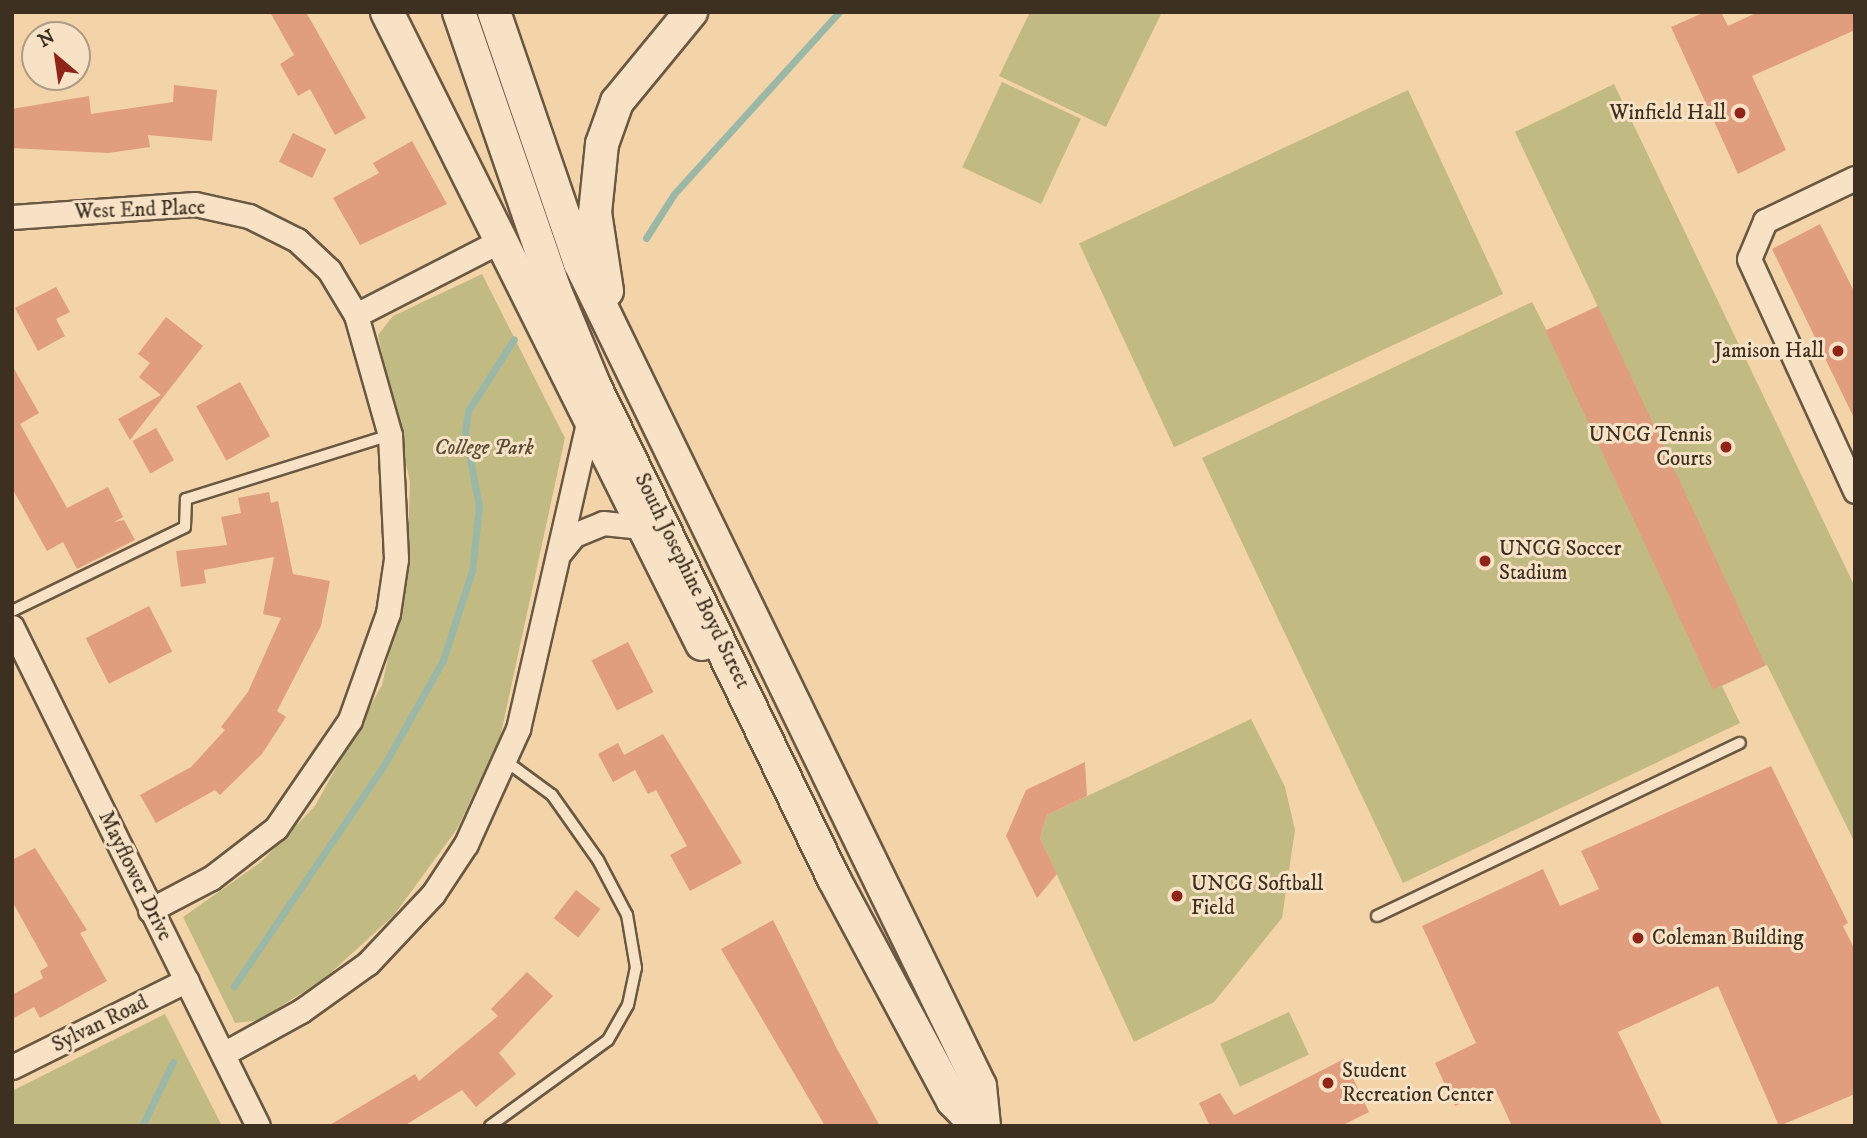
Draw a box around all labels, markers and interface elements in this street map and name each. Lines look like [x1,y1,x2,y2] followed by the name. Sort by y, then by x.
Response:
[21,21,91,91] north arrow
[34,25,59,53] text: N
[1609,100,1726,126] place label: Winfield Hall
[1732,105,1748,121] marker: Winfield Hall
[74,195,206,225] street label: West End Place
[1714,338,1824,364] place label: Jamison Hall
[1830,343,1846,359] marker: Jamison Hall
[1589,422,1712,472] place label: UNCG Tennis Courts
[434,435,534,461] park label: College Park
[1718,439,1734,455] marker: UNCG Tennis Courts
[629,469,755,693] street label: South Josephine Boyd Street
[1499,536,1621,586] place label: UNCG Soccer Stadium
[1477,553,1493,569] marker: UNCG Soccer Stadium
[93,807,177,945] street label: Mayflower Drive
[1191,871,1323,921] place label: UNCG Softball Field
[1169,888,1185,904] marker: UNCG Softball Field
[1652,925,1803,951] place label: Coleman Building
[1630,930,1646,946] marker: Coleman Building
[48,990,152,1058] street label: Sylvan Road
[1342,1058,1494,1108] place label: Student Recreation Center
[1320,1075,1336,1091] marker: Student Recreation Center

